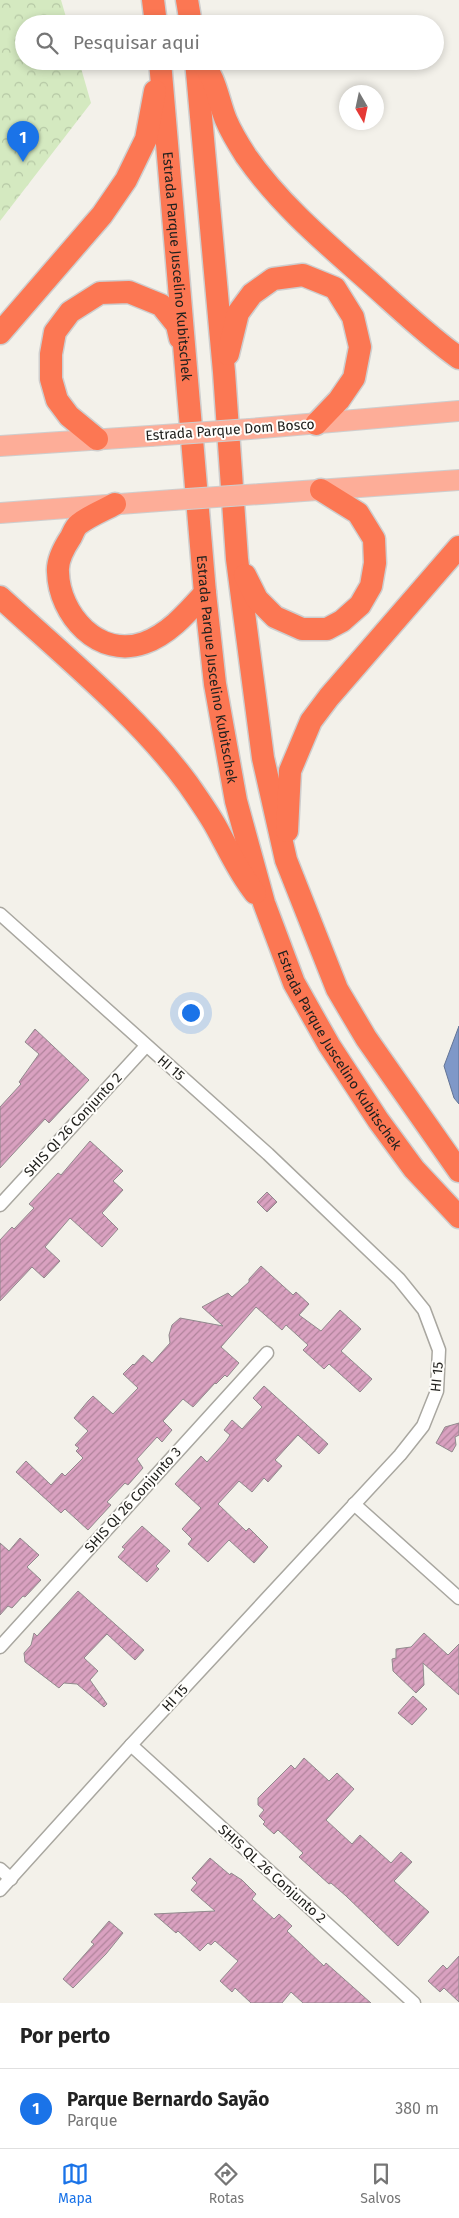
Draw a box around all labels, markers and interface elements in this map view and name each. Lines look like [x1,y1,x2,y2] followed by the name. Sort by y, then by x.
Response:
[15,15,444,70] search box
[33,29,61,57] icon: search
[73,31,200,54] text: Pesquisar aqui
[339,85,384,130] north arrow
[7,121,39,162] pin: 1
[159,151,196,383] street label: Estrada Parque Juscelino Kubitschek
[145,416,315,444] street label: Estrada Parque Dom Bosco
[193,554,241,785] street label: Estrada Parque Juscelino Kubitschek
[274,948,406,1154] street label: Estrada Parque Juscelino Kubitschek
[178,1000,204,1026] your location
[154,1052,188,1084] street label: HI 15
[20,1069,126,1181] street label: SHIS QI 26 Conjunto 2
[427,1361,447,1393] street label: HI 15
[81,1444,185,1556] street label: SHIS QI 26 Conjunto 3
[158,1681,192,1715] street label: HI 15
[215,1821,329,1927] street label: SHIS QL 26 Conjunto 2
[20,2023,110,2049] text: Por perto
[67,2088,269,2111] text: Parque Bernardo Sayão
[32,2099,40,2118] text: 1
[395,2099,439,2118] text: 380 m
[67,2111,117,2130] text: Parque
[58,2160,92,2207] tab: Mapa
[209,2160,244,2207] tab: Rotas
[360,2160,401,2207] tab: Salvos

